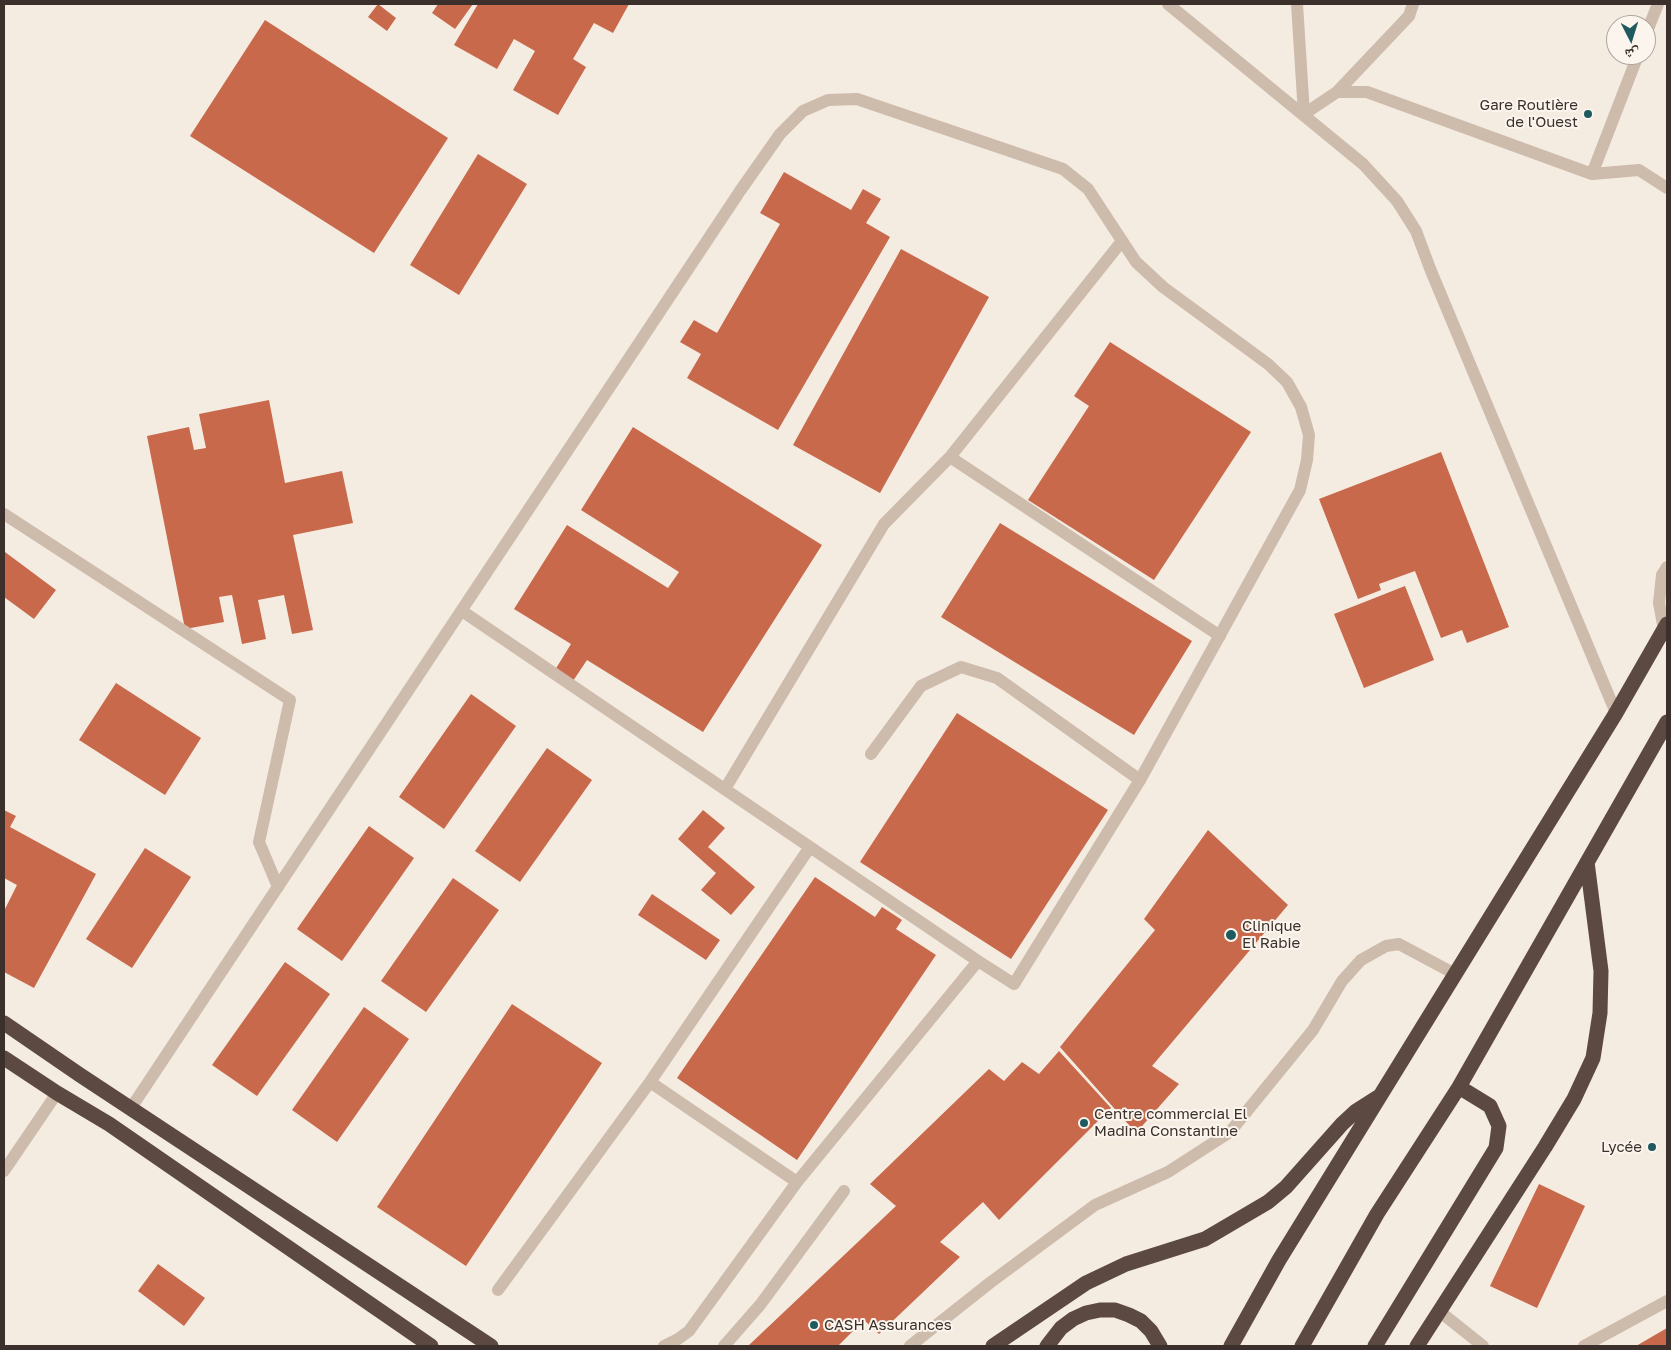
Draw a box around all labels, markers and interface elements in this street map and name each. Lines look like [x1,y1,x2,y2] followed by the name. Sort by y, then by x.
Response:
[1606,15,1656,65] north arrow
[1624,45,1640,64] text: ش
[1480,96,1578,131] place label: Gare Routière de l'Ouest
[1582,108,1594,120] marker: Gare Routière de l'Ouest
[1242,917,1301,952] place label: Clinique El Rabie
[1224,928,1238,942] marker: Clinique El Rabie
[1094,1105,1247,1140] place label: Centre commercial El Madina Constantine
[1078,1117,1090,1129] marker: Centre commercial El Madina Constantine
[1601,1138,1642,1156] place label: Lycée
[1646,1141,1658,1153] marker: Lycée
[824,1316,952,1334] place label: CASH Assurances
[808,1319,820,1331] marker: CASH Assurances

